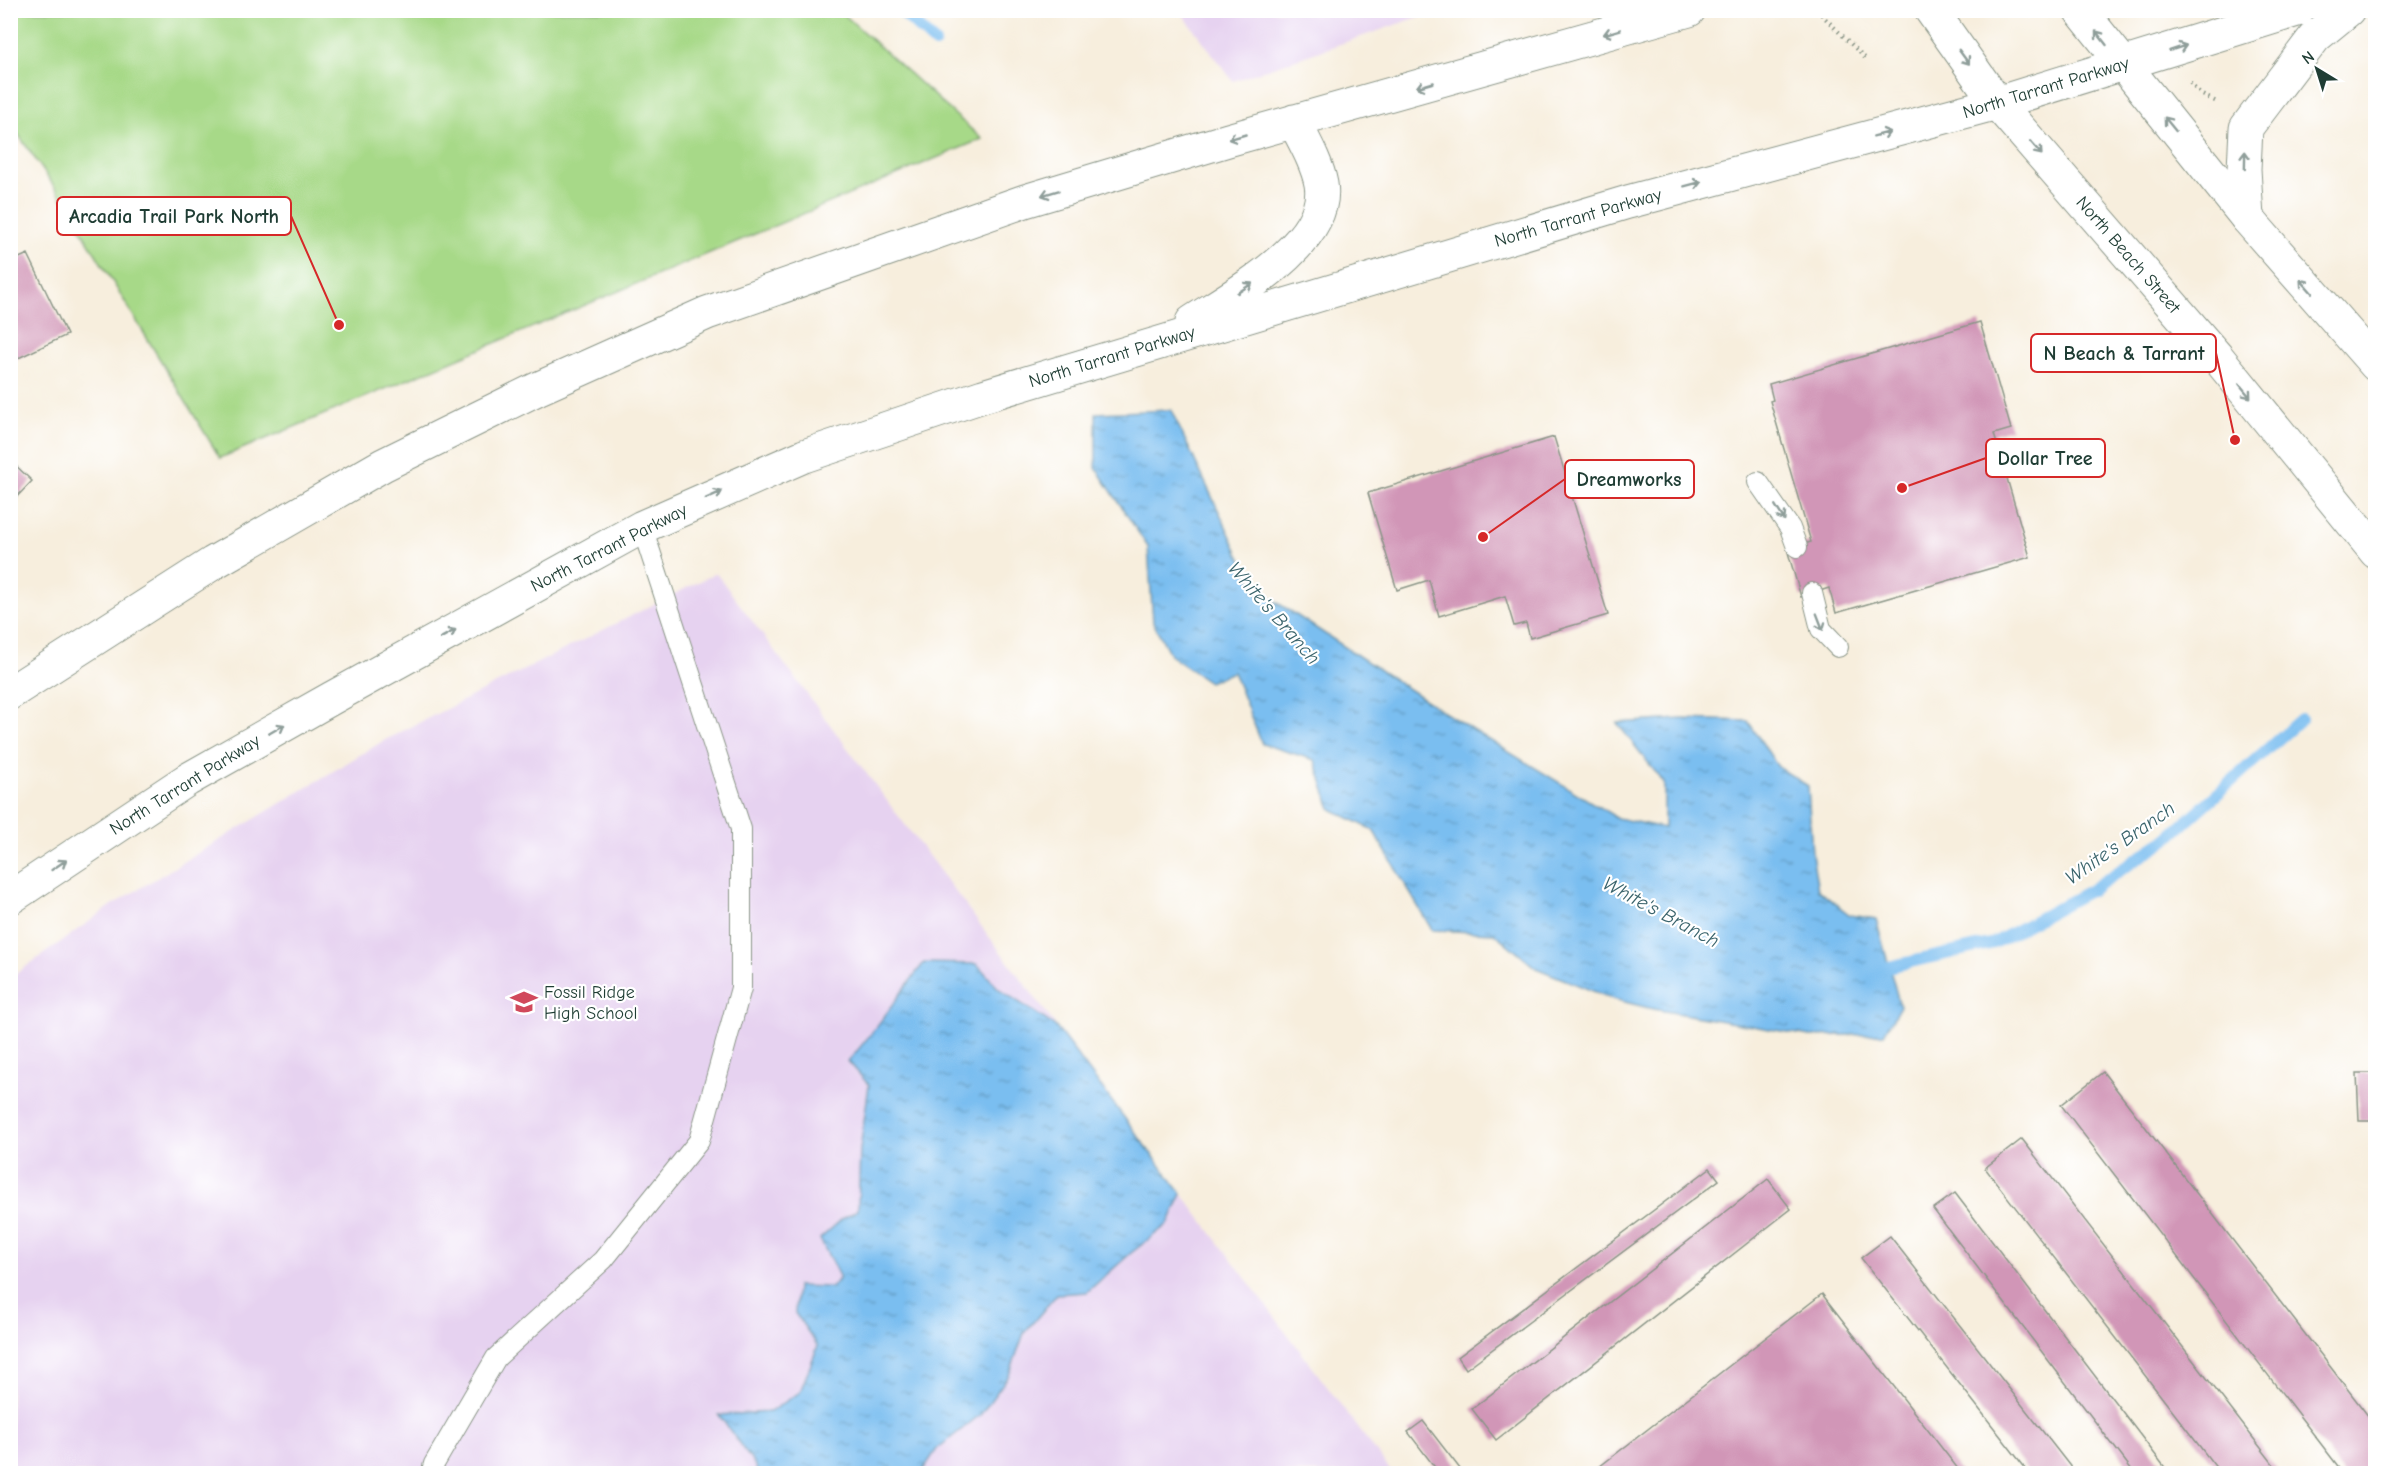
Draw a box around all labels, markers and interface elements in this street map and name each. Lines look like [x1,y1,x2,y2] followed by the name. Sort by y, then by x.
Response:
[1603,27,1622,38] one-way arrow
[2095,30,2108,46] one-way arrow
[2287,39,2347,99] north arrow
[2168,42,2187,53] one-way arrow
[1958,48,1970,64] one-way arrow
[2299,48,2318,68] text: N
[1960,52,2133,123] street label: North Tarrant Parkway
[1416,80,1435,91] one-way arrow
[2164,116,2177,132] one-way arrow
[1872,128,1891,140] one-way arrow
[1228,132,1247,143] one-way arrow
[2029,140,2043,155] one-way arrow
[2239,150,2251,170] one-way arrow
[1683,178,1702,190] one-way arrow
[1492,184,1665,252] street label: North Tarrant Parkway
[1041,188,1060,199] one-way arrow
[2071,192,2185,318] street label: North Beach Street
[57,197,291,235] callout: Arcadia Trail Park North
[69,205,279,228] text: Arcadia Trail Park North
[2299,279,2313,294] one-way arrow
[1236,281,1253,293] one-way arrow
[1026,321,1199,392] street label: North Tarrant Parkway
[2031,334,2216,372] callout: N Beach & Tarrant
[2043,342,2205,365] text: N Beach & Tarrant
[2238,383,2251,399] one-way arrow
[1986,439,2105,477] callout: Dollar Tree
[1997,447,2093,470] text: Dollar Tree
[1565,460,1694,498] callout: Dreamworks
[1577,468,1681,491] text: Dreamworks
[704,489,722,500] one-way arrow
[527,499,692,597] street label: North Tarrant Parkway
[1775,504,1787,521] one-way arrow
[1223,557,1325,669] water label: White's Branch
[1816,613,1827,631] one-way arrow
[439,628,456,640] one-way arrow
[268,723,286,734] one-way arrow
[106,730,265,840] street label: North Tarrant Parkway
[2061,797,2179,889] water label: White's Branch
[50,859,67,871] one-way arrow
[1599,872,1723,952] water label: White's Branch
[544,982,638,1024] place label: Fossil Ridge High School
[509,987,539,1017] school or university icon: Fossil Ridge High School

